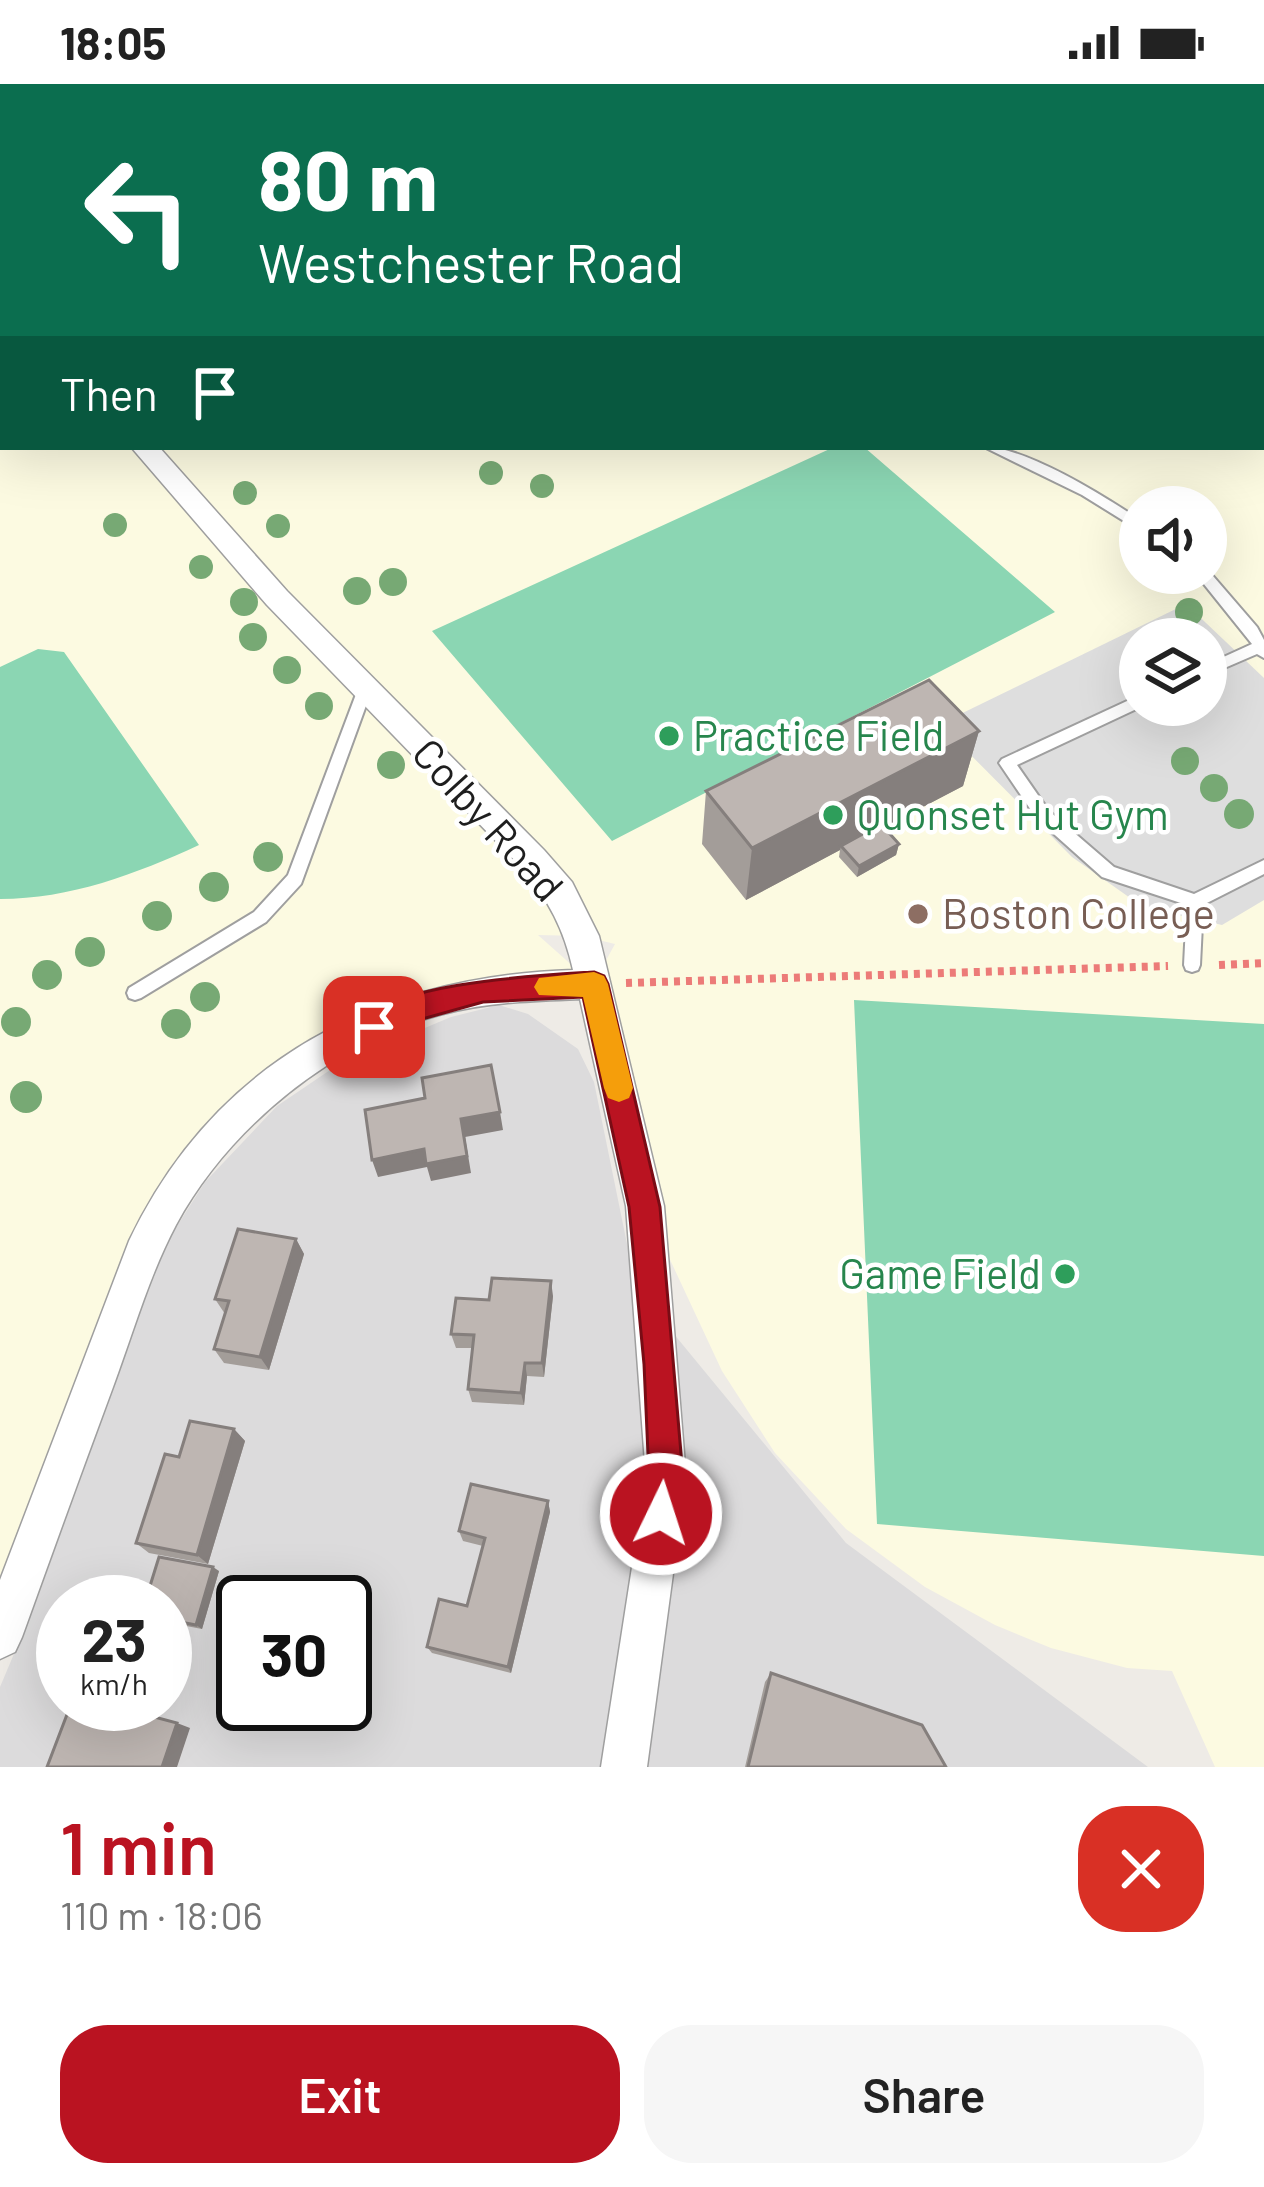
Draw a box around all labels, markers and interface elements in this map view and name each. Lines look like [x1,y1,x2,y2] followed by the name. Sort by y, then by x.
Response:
[60,15,167,69] text: 18:05
[258,127,438,228] text: 80 m
[60,132,216,288] icon: left
[258,229,684,294] text: Westchester Road
[182,360,248,426] icon: arrive
[60,366,158,420] text: Then
[1119,486,1227,726] map controls
[1119,486,1227,594] button: sound
[1119,618,1227,726] button: layers
[693,709,944,759] place label: Practice Field
[656,723,682,749] marker: Practice Field
[403,727,575,911] street label: Colby Road
[857,788,1169,839] place label: Quonset Hut Gym
[820,802,846,828] marker: Quonset Hut Gym
[942,887,1215,938] place label: Boston College
[905,901,931,927] marker: Boston College
[323,976,425,1078] pin
[341,994,407,1060] icon: arrive
[839,1247,1041,1297] place label: Game Field
[1052,1261,1078,1287] marker: Game Field
[598,1451,724,1577] position arrow
[216,1575,372,1731] speed limit sign: 30
[81,1602,147,1674] text: 23
[80,1665,148,1701] text: km/h
[60,1803,217,1889] text: 1 min
[1078,1806,1204,1932] button: close
[60,1891,263,1938] text: 110 m · 18:06
[60,2025,620,2163] button: Exit
[644,2025,1204,2163] button: Share

